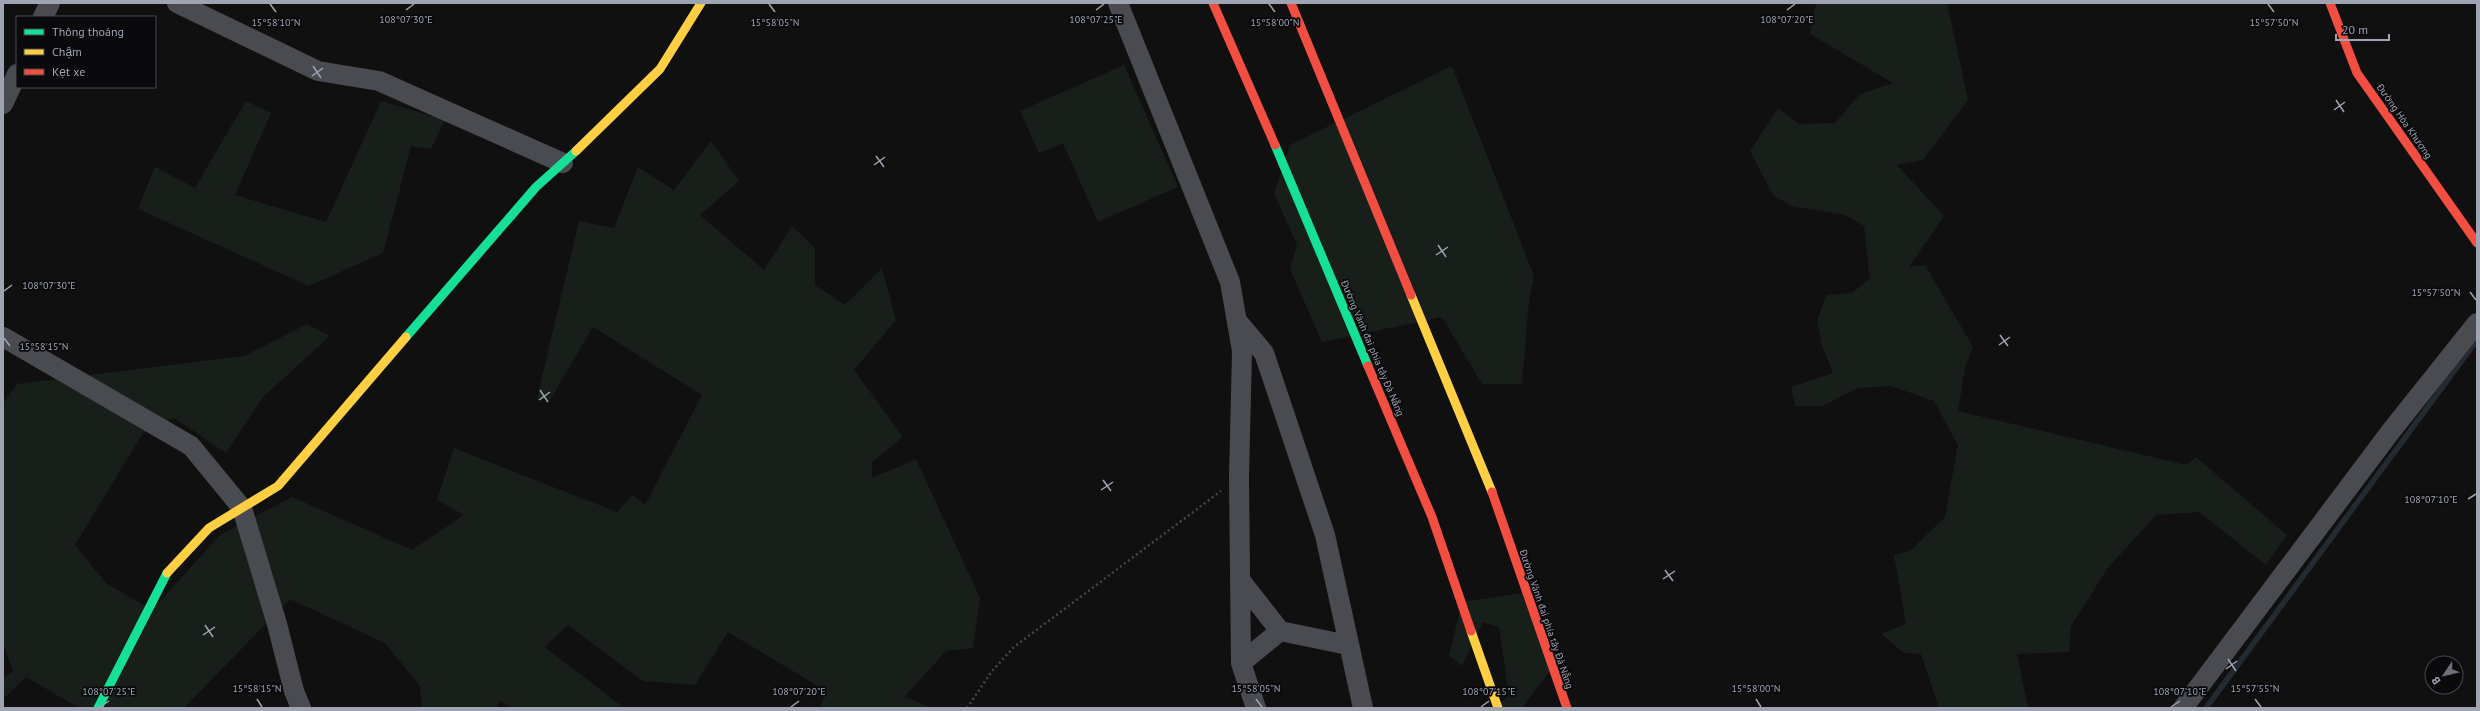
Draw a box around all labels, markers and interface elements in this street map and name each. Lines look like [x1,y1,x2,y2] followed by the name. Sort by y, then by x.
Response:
[379,13,433,26] text: 108°07'30"E
[1069,13,1123,26] text: 108°07'25"E
[1760,13,1814,26] text: 108°07'20"E
[16,16,156,88] legend
[251,16,301,29] text: 15°58'10"N
[750,16,800,29] text: 15°58'05"N
[1250,16,1300,29] text: 15°58'00"N
[2249,16,2299,29] text: 15°57'50"N
[2336,16,2389,42] scale bar
[2342,22,2368,37] text: 20 m
[52,24,124,39] text: Thông thoáng
[52,44,82,59] text: Chậm
[52,64,85,79] text: Kẹt xe
[2373,80,2435,161] street label: Đường Hòa Khương
[1338,277,1407,418] street label: Đường Vành đai phía tây Đà Nẵng
[22,279,76,292] text: 108°07'30"E
[2411,286,2461,299] text: 15°57'50"N
[19,340,69,353] text: 15°58'15"N
[2404,493,2458,506] text: 108°07'10"E
[1516,547,1577,690] street label: Đường Vành đai phía tây Đà Nẵng
[2424,655,2464,695] north arrow
[2428,674,2443,687] text: B
[232,682,282,695] text: 15°58'15"N
[1231,682,1281,695] text: 15°58'05"N
[1731,682,1781,695] text: 15°58'00"N
[2230,682,2280,695] text: 15°57'55"N
[82,685,136,698] text: 108°07'25"E
[772,685,826,698] text: 108°07'20"E
[1462,685,1516,698] text: 108°07'15"E
[2153,685,2207,698] text: 108°07'10"E

